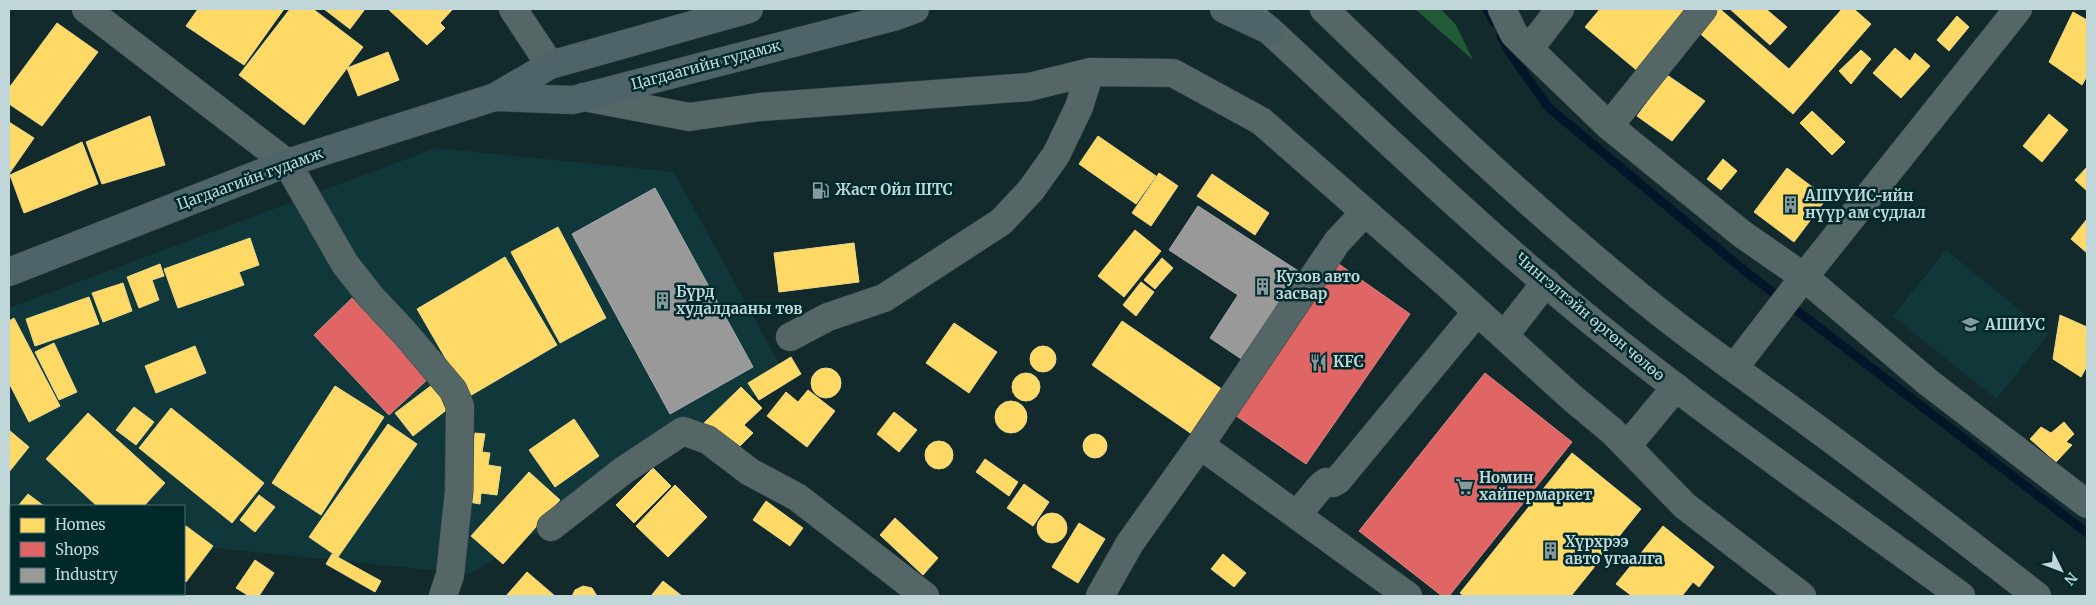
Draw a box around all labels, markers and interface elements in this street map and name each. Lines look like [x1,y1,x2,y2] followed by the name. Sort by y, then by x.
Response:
[629,35,783,94] street label: Цагдаагийн гудамж
[174,143,326,214] street label: Цагдаагийн гудамж
[811,180,831,200] fuel station icon: Жаст Ойл ШТС
[835,180,953,199] place label: Жаст Ойл ШТС
[1804,186,1926,222] place label: АШУҮИС-ийн нүүр ам судлал
[1781,195,1801,215] building icon: АШУҮИС-ийн нүүр ам судлал
[1512,248,1669,385] street label: Чингэлтэйн өргөн чөлөө
[1276,267,1360,303] place label: Кузов авто засвар
[1252,276,1272,296] building icon: Кузов авто засвар
[676,282,803,318] place label: Бүрд худалдааны төв
[652,291,672,311] building icon: Бүрд худалдааны төв
[1961,315,1981,335] school or university icon: АШИУС
[1984,315,2045,334] place label: АШИУС
[1309,352,1329,372] restaurant icon: KFC
[1333,352,1364,371] place label: KFC
[1479,468,1592,504] place label: Номин хайпермаркет
[1455,477,1475,497] supermarket icon: Номин хайпермаркет
[10,505,185,595] legend
[55,515,106,534] text: Homes
[1565,532,1664,568] place label: Хүрхрээ авто угаалга
[55,540,99,559] text: Shops
[1541,541,1561,561] building icon: Хүрхрээ авто угаалга
[2036,545,2086,595] north arrow
[55,565,118,584] text: Industry
[2060,569,2081,589] text: N

